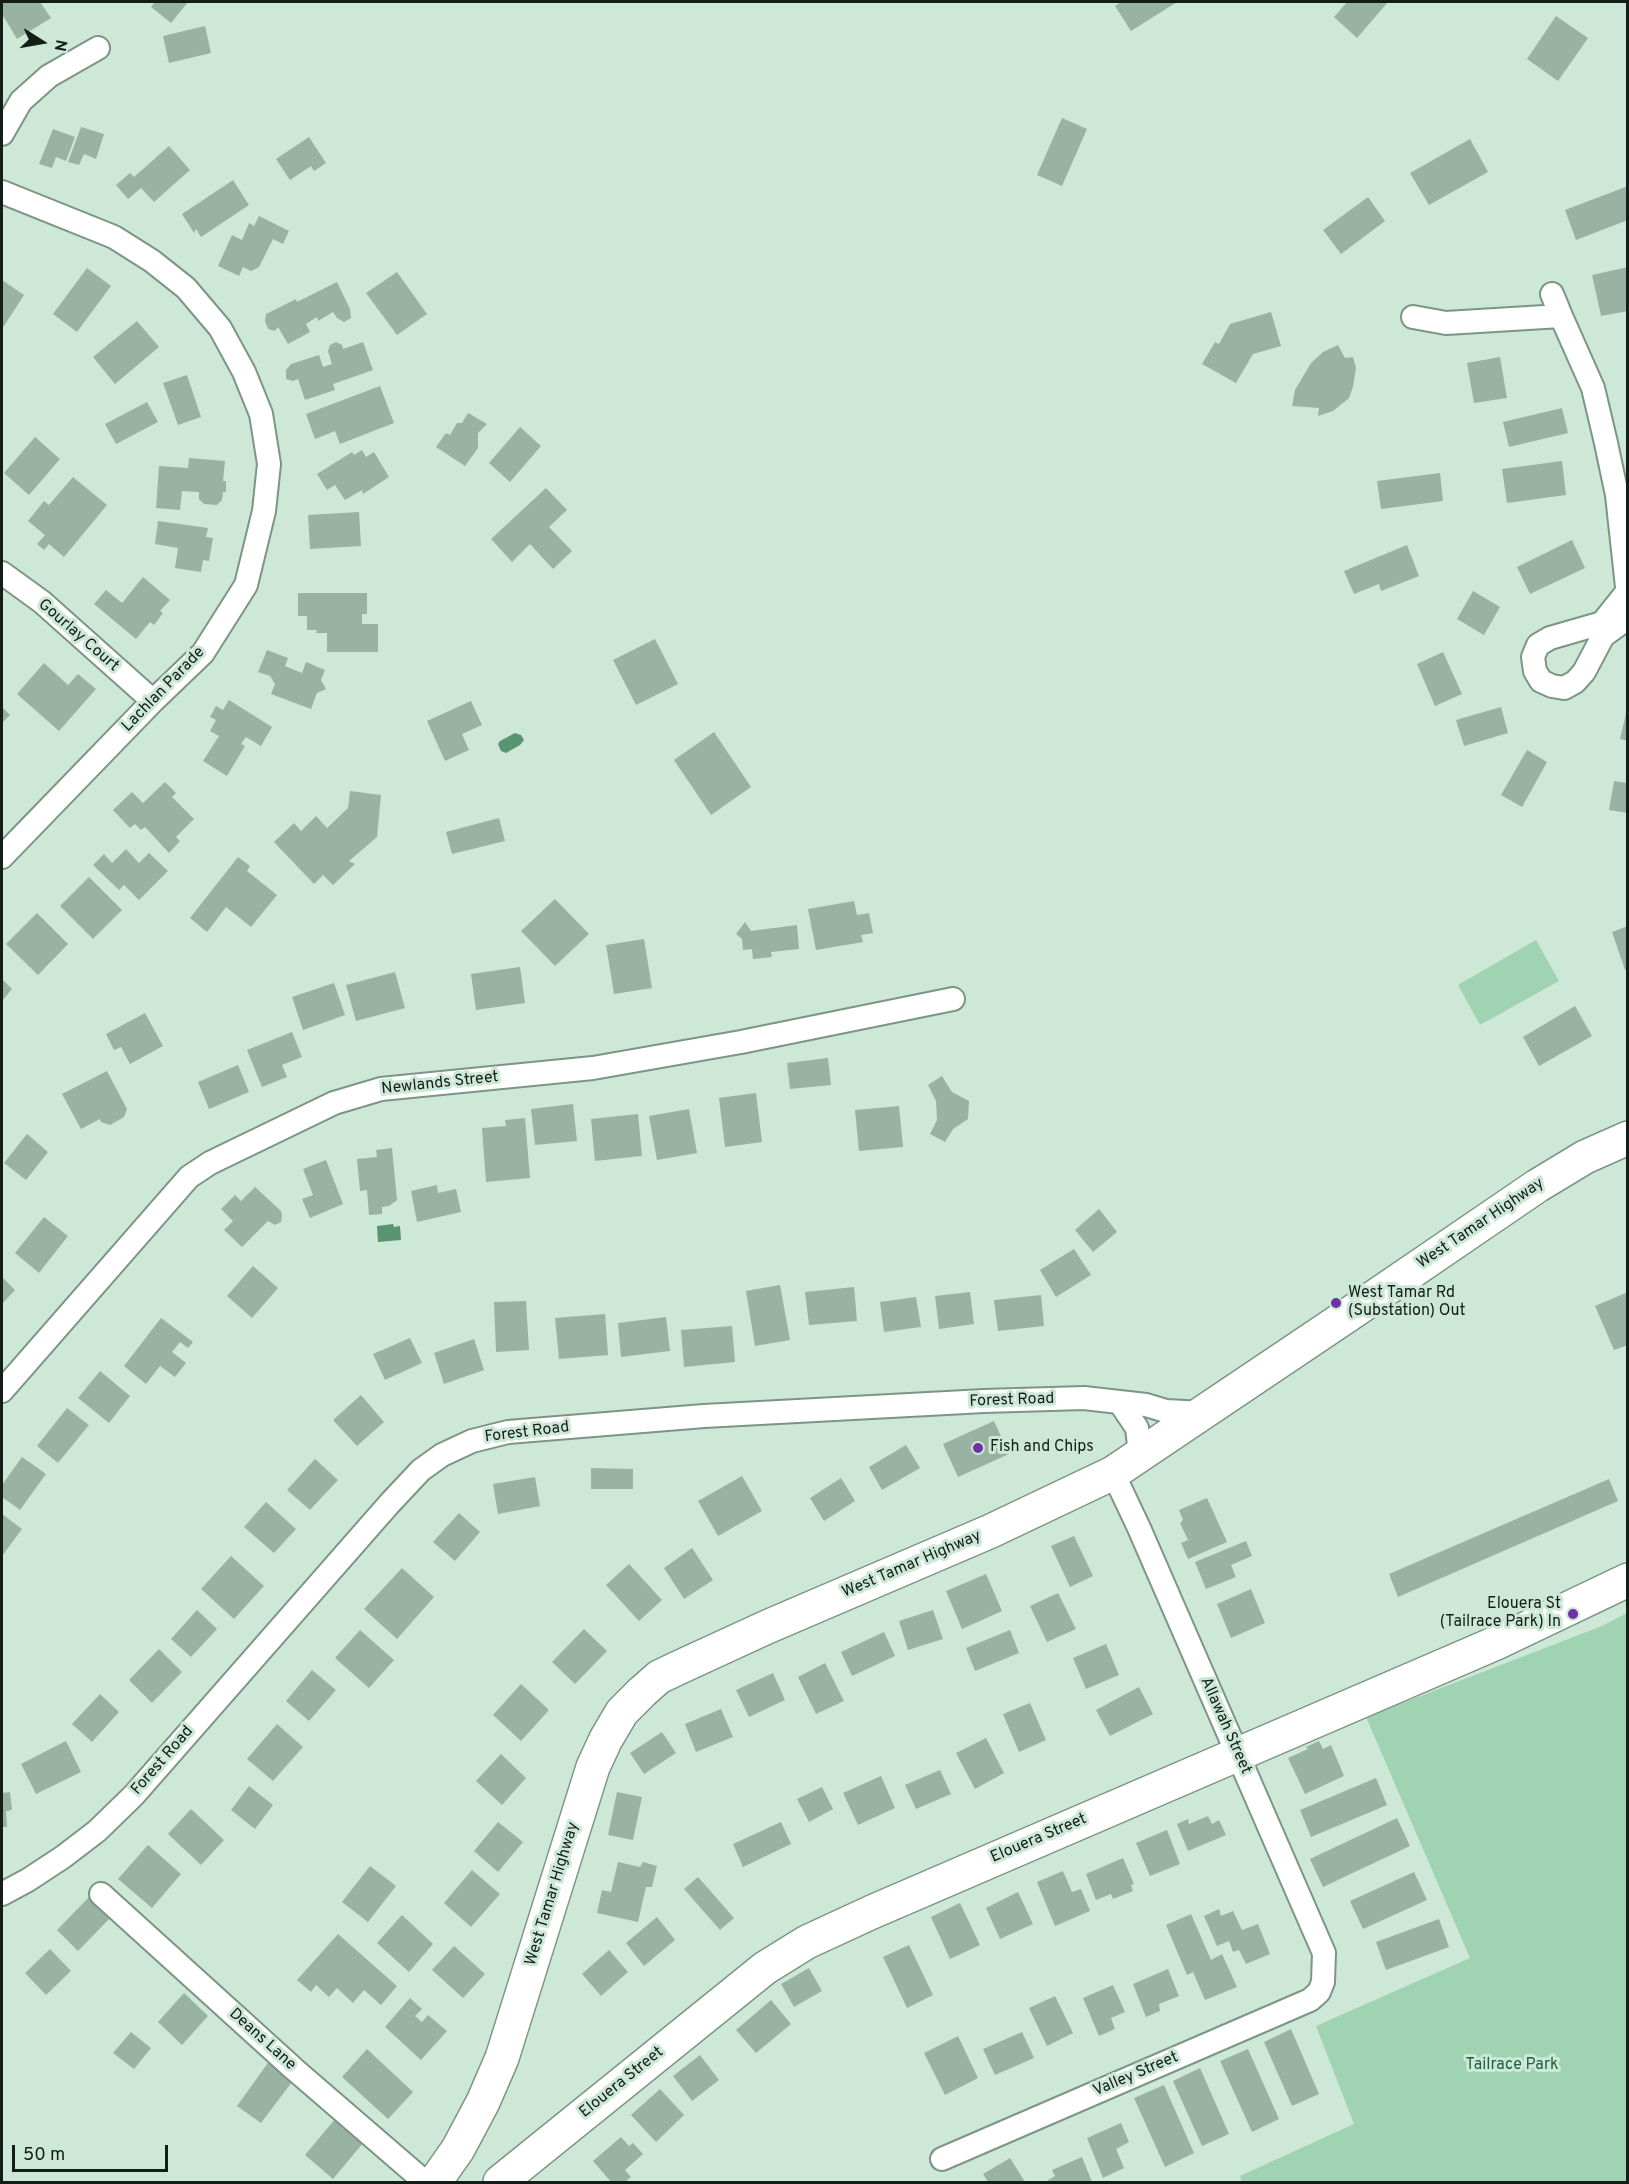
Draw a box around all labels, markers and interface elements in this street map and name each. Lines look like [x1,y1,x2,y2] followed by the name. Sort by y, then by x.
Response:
[12,12,72,72] north arrow
[49,38,71,53] text: N
[34,596,122,676] street label: Gourlay Court
[119,644,209,736] street label: Lachlan Parade
[381,1068,499,1100] street label: Newlands Street
[1414,1174,1548,1274] street label: West Tamar Highway
[1348,1284,1466,1322] place label: West Tamar Rd (Substation) Out
[1329,1296,1343,1310] marker: West Tamar Rd (Substation) Out
[969,1390,1055,1412] street label: Forest Road
[484,1418,570,1448] street label: Forest Road
[990,1438,1094,1458] place label: Fish and Chips
[971,1441,985,1455] marker: Fish and Chips
[840,1527,984,1603] street label: West Tamar Highway
[1440,1595,1561,1633] place label: Elouera St (Tailrace Park) In
[1566,1607,1580,1621] marker: Elouera St (Tailrace Park) In
[1195,1675,1255,1777] street label: Allawah Street
[128,1723,198,1799] street label: Forest Road
[988,1810,1090,1868] street label: Elouera Street
[522,1820,584,1968] street label: West Tamar Highway
[225,2005,299,2075] street label: Deans Lane
[576,2043,668,2123] street label: Elouera Street
[1091,2048,1181,2102] street label: Valley Street
[1465,2056,1559,2076] park label: Tailrace Park
[15,2133,171,2171] scale bar
[23,2144,65,2167] text: 50 m

